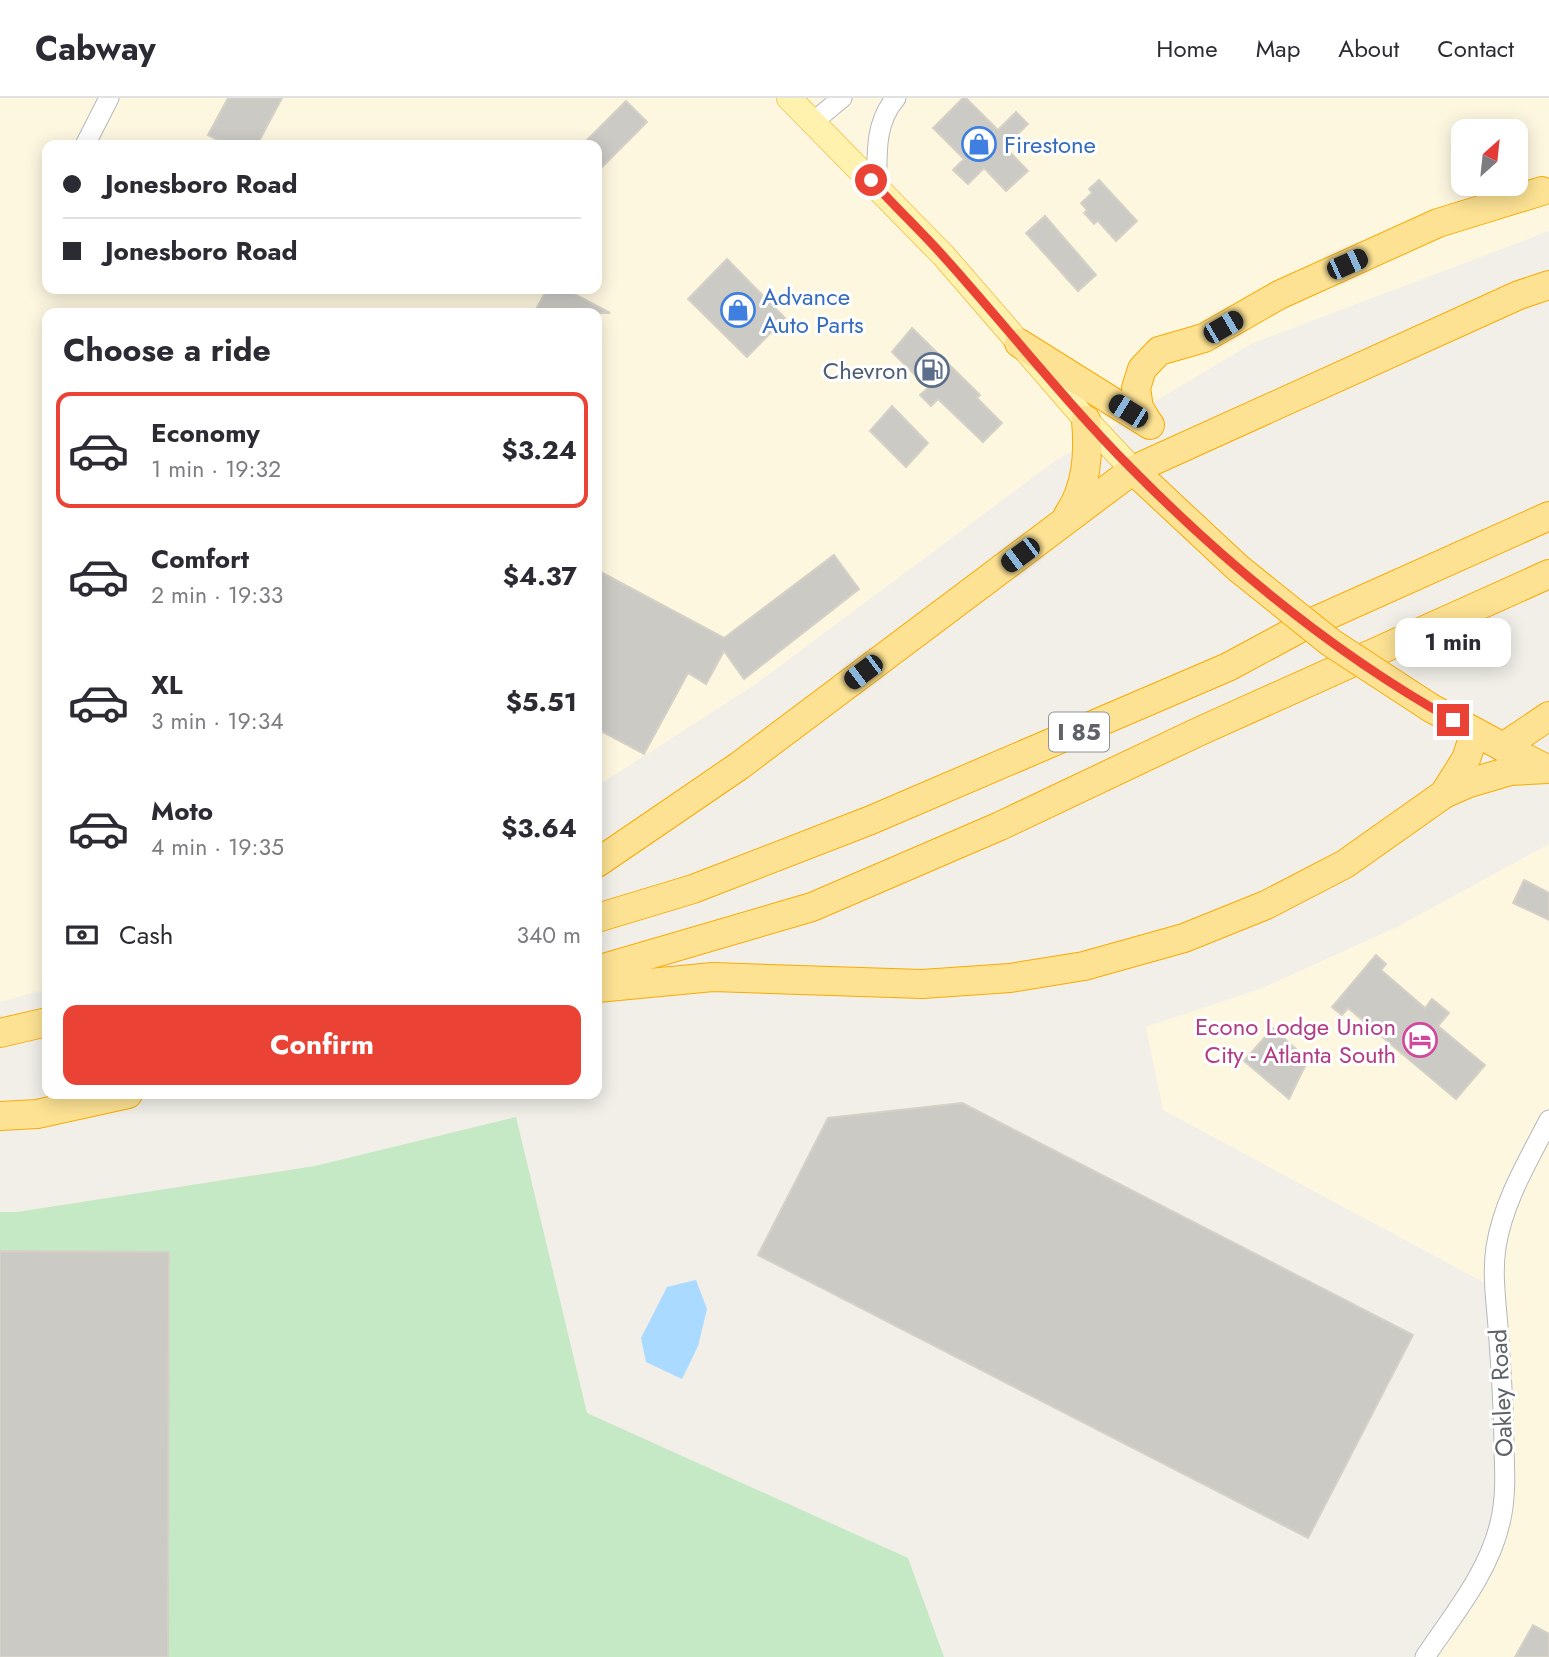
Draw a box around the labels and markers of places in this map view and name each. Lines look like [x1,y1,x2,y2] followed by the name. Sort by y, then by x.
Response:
[960,125,998,163] shop icon: Firestone
[1004,127,1096,162] place label: Firestone
[762,279,864,342] place label: Advance Auto Parts
[719,291,757,329] shop icon: Advance Auto Parts
[913,351,951,389] fuel station icon: Chevron
[823,353,908,388] place label: Chevron
[1195,1009,1396,1072] place label: Econo Lodge Union City - Atlanta South
[1401,1021,1439,1059] hotel icon: Econo Lodge Union City - Atlanta South

